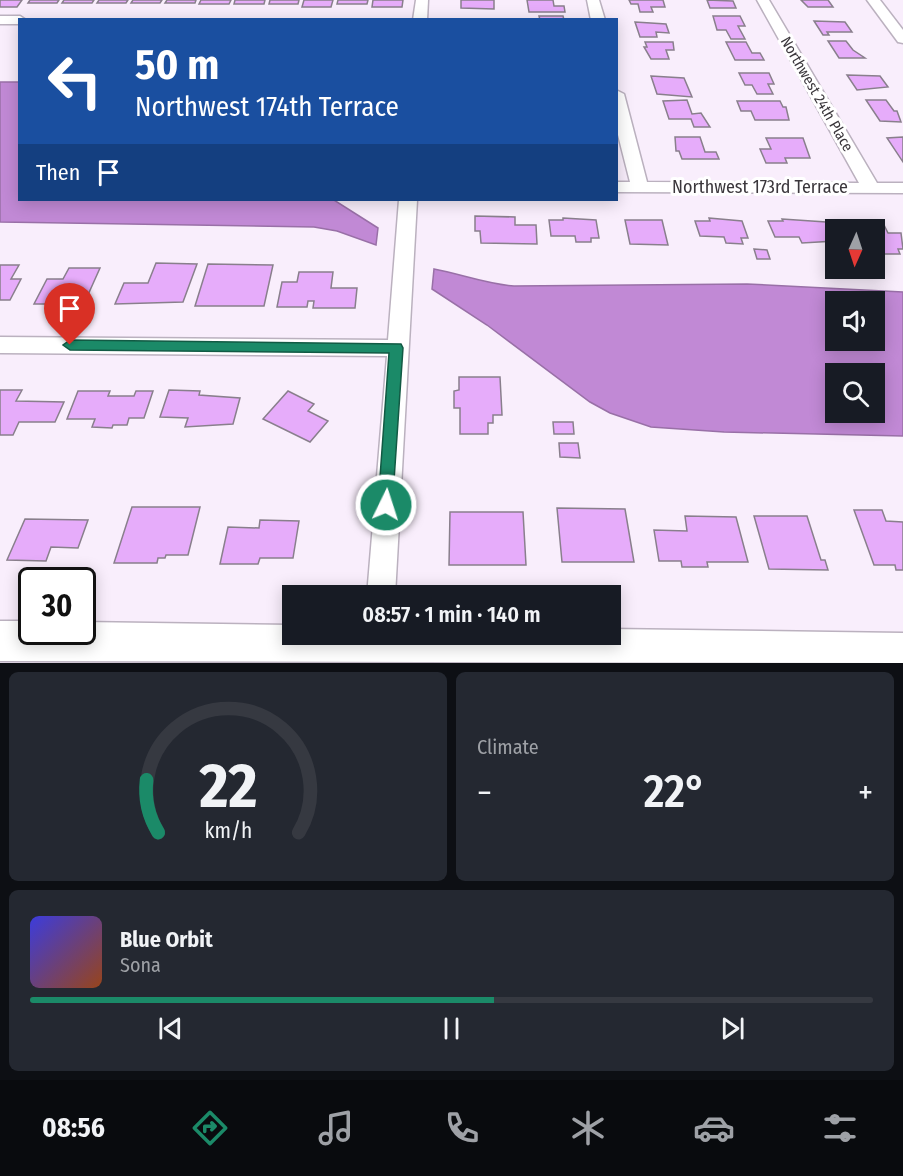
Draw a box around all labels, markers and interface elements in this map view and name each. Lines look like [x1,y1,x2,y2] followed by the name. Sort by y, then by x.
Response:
[777,33,857,155] street label: Northwest 24th Place
[135,40,219,90] text: 50 m
[36,42,114,120] icon: left
[135,91,399,123] text: Northwest 174th Terrace
[92,156,125,189] icon: arrive
[36,159,80,186] text: Then
[672,176,848,198] street label: Northwest 173rd Terrace
[825,219,885,279] north arrow
[825,219,885,423] map controls
[44,283,95,345] pin
[825,291,885,351] button: sound
[53,292,86,325] icon: arrive
[825,363,885,423] button: search
[354,473,418,537] position arrow
[18,567,96,645] speed limit sign: 30
[362,601,541,628] text: 08:57 · 1 min · 140 m
[477,735,539,759] text: Climate
[198,749,257,824] text: 22
[644,765,706,819] text: 22°
[477,773,492,813] text: −
[858,773,873,813] text: +
[204,819,252,845] text: km/h
[120,926,213,953] text: Blue Orbit
[120,953,161,977] text: Sona
[154,1012,187,1045] icon: previous
[435,1012,468,1045] icon: pause
[716,1012,749,1045] icon: next
[189,1107,231,1149] icon: directions
[315,1107,357,1149] icon: music
[441,1107,483,1149] icon: phone
[567,1107,609,1149] icon: climate
[693,1107,735,1149] icon: car
[819,1107,861,1149] icon: filters
[42,1112,105,1144] text: 08:56

